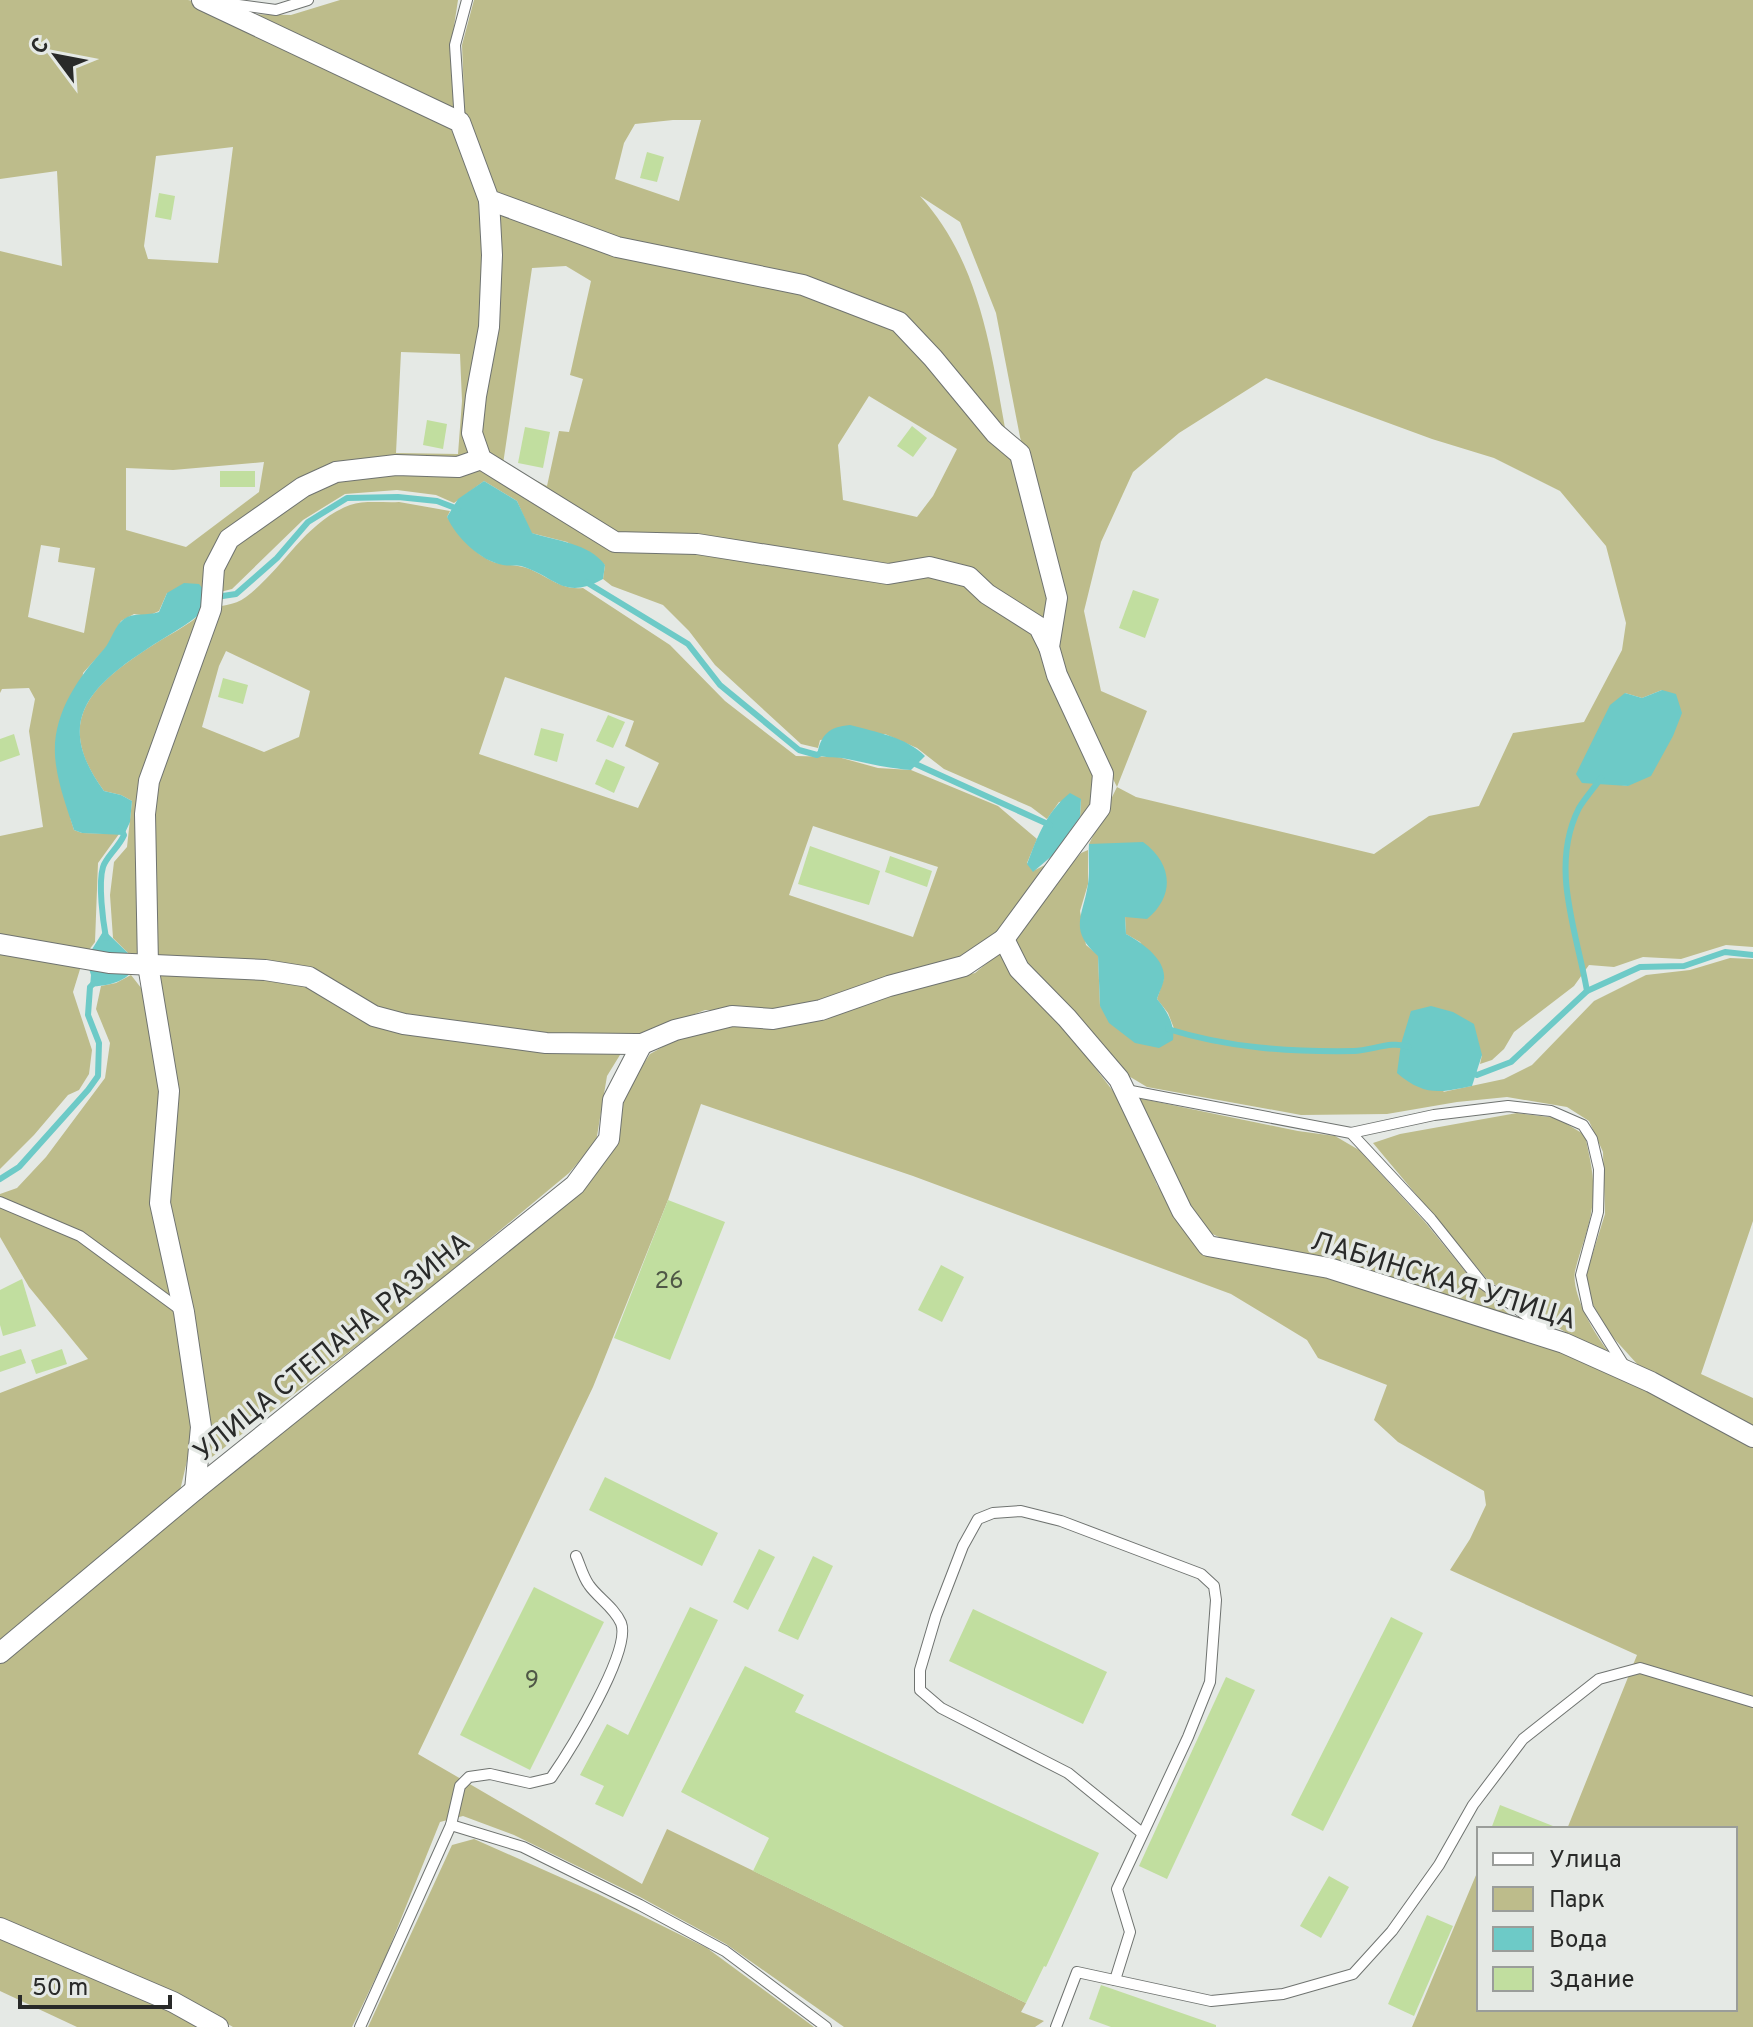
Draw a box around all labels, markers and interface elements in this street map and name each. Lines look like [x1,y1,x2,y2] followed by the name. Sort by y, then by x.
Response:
[16,16,96,96] north arrow
[26,34,56,60] text: С
[1306,1224,1581,1339] street label: ЛАБИНСКАЯ УЛИЦА
[187,1225,479,1471] street label: УЛИЦА СТЕПАНА РАЗИНА
[654,1267,684,1297] house number: 26
[525,1666,539,1696] house number: 9
[1477,1827,1737,2011] legend
[1549,1846,1622,1876] text: Улица
[1549,1886,1605,1916] text: Парк
[1549,1926,1607,1956] text: Вода
[20,1959,170,2009] scale bar
[1549,1966,1635,1996] text: Здание
[32,1974,88,2004] text: 50 m

